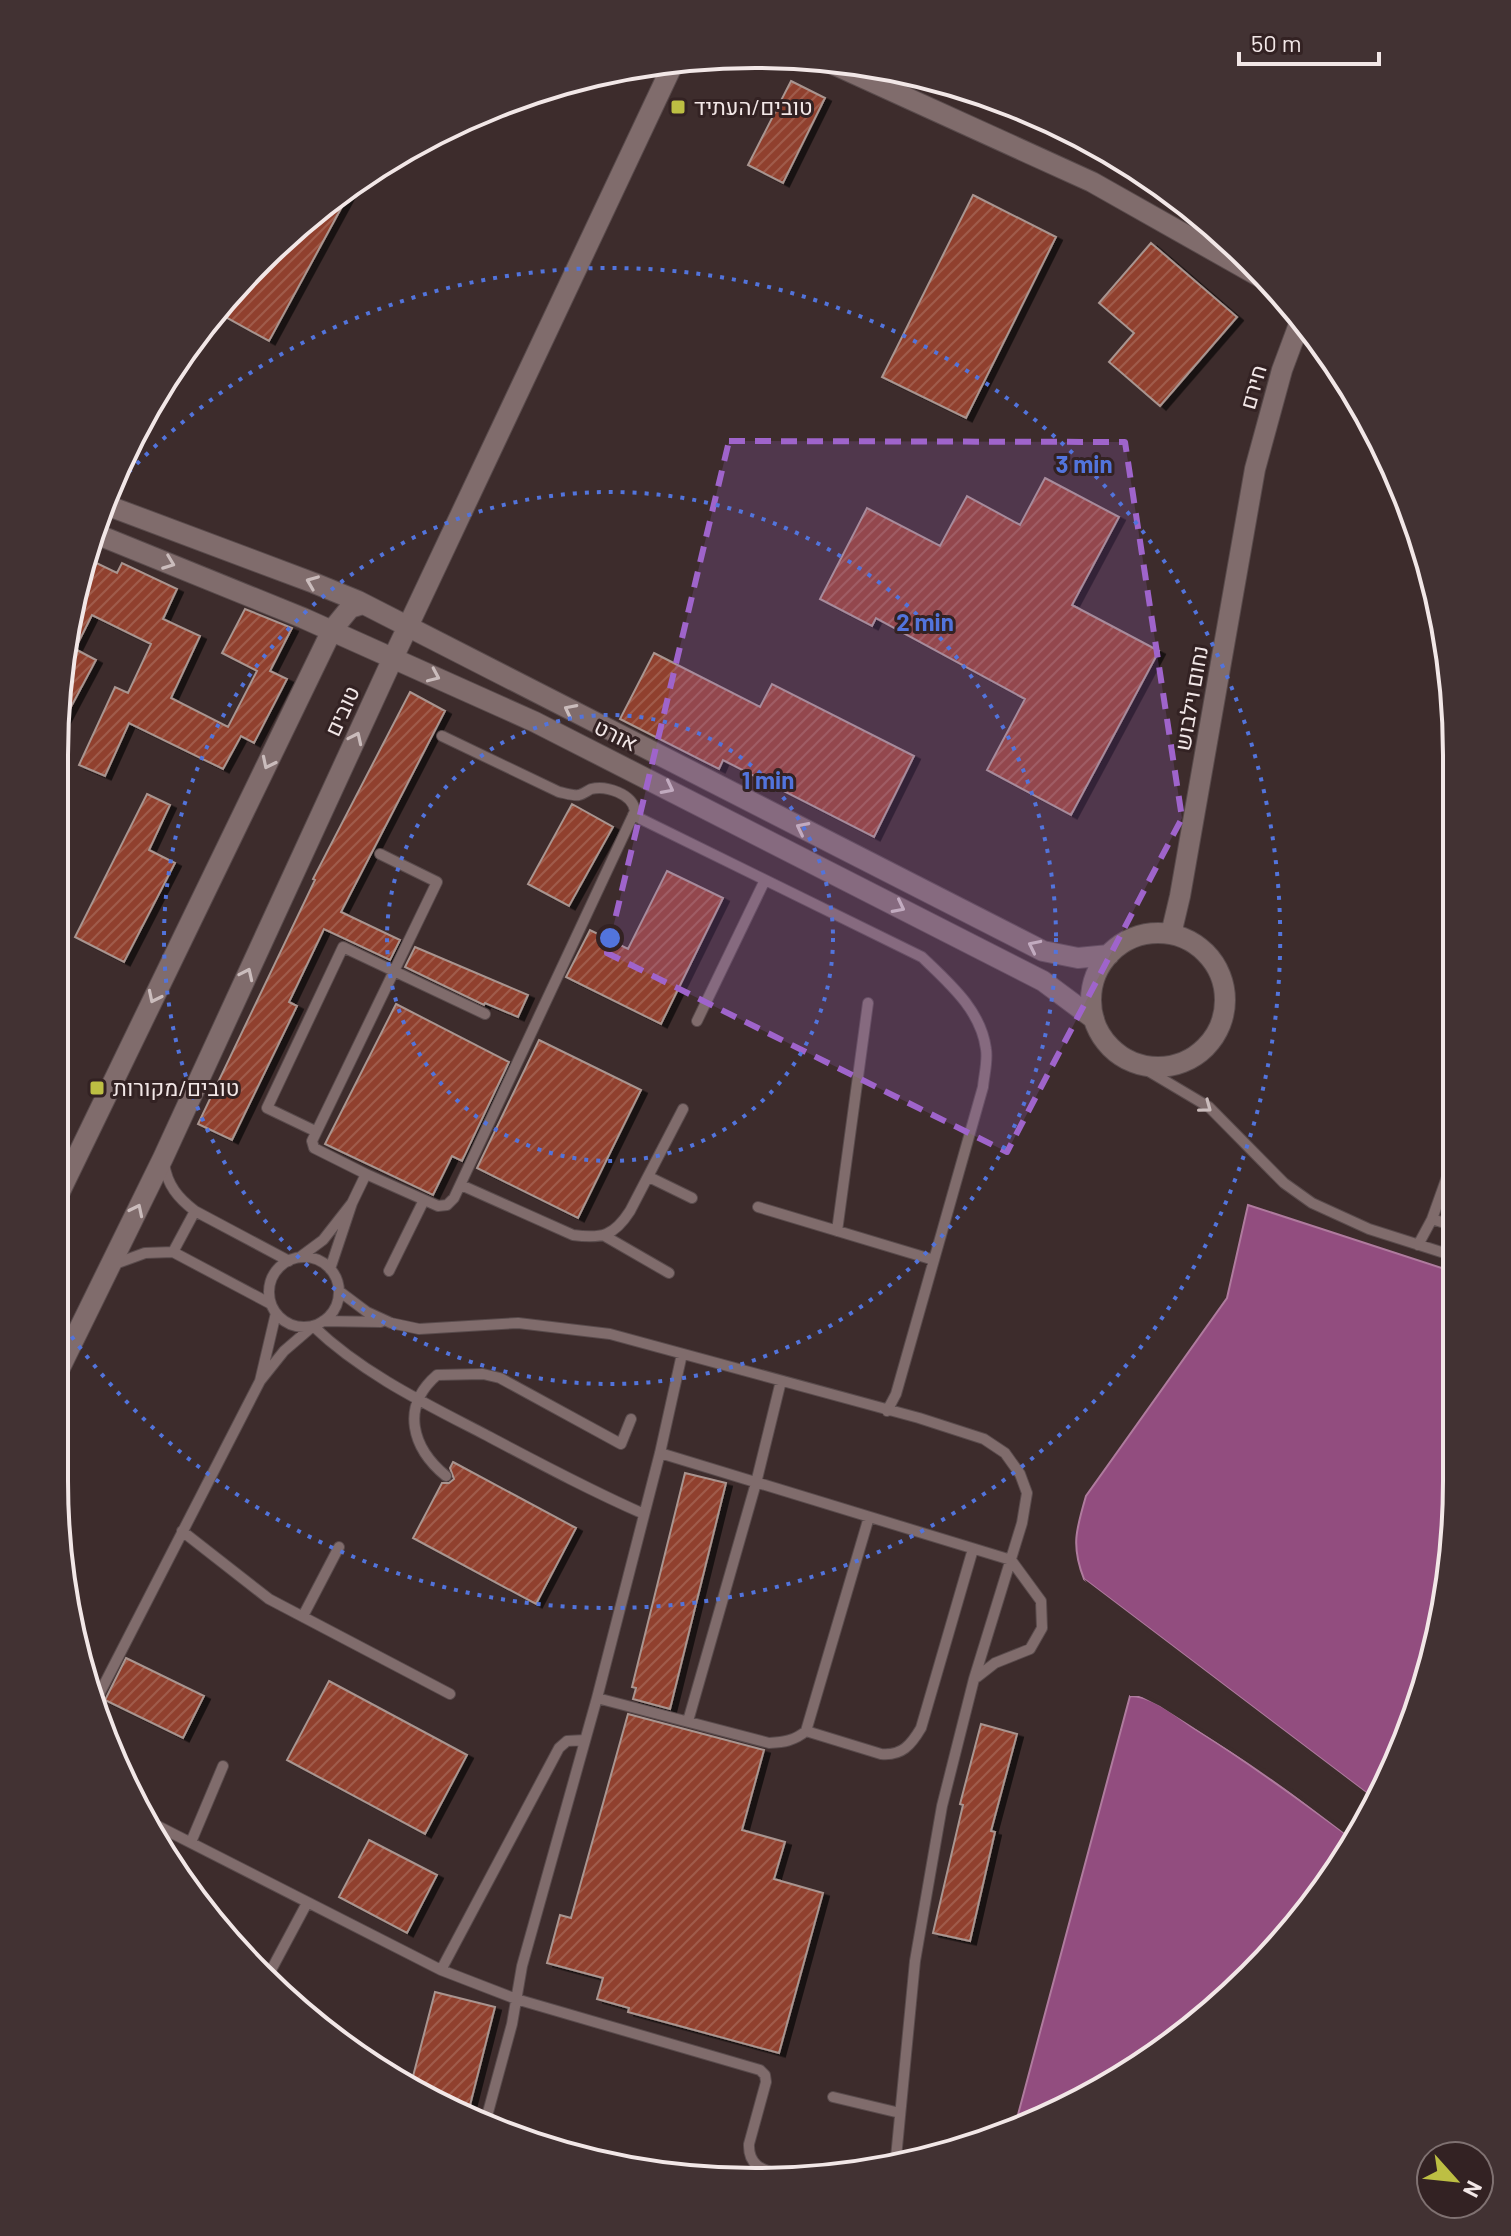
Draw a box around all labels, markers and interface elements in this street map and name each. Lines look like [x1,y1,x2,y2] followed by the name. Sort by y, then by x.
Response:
[1239,16,1379,66] scale bar
[1251,28,1302,57] text: 50 m
[694,93,813,119] place label: טובים/העתיד
[669,98,687,116] marker: טובים/העתיד
[1233,362,1271,412] street label: חירם
[1055,449,1113,478] text: 3 min
[161,553,175,570] one-way arrow
[306,576,320,592] one-way arrow
[896,607,954,636] text: 2 min
[1168,643,1212,752] street label: נחום וילבוש
[425,666,440,682] one-way arrow
[318,681,364,740] street label: טובים
[564,704,579,720] one-way arrow
[591,713,642,756] street label: אורט
[346,732,362,746] one-way arrow
[261,755,277,769] one-way arrow
[742,765,794,794] text: 1 min
[660,779,674,794] one-way arrow
[796,822,811,838] one-way arrow
[891,898,906,913] one-way arrow
[596,924,624,952] centre of rings
[1027,940,1042,956] one-way arrow
[238,968,254,982] one-way arrow
[148,989,164,1003] one-way arrow
[113,1074,239,1100] place label: טובים/מקורות
[88,1079,106,1097] marker: טובים/מקורות
[1197,1097,1212,1111] one-way arrow
[128,1203,143,1218] one-way arrow
[1415,2140,1495,2220] north arrow
[1459,2177,1489,2202] text: N

